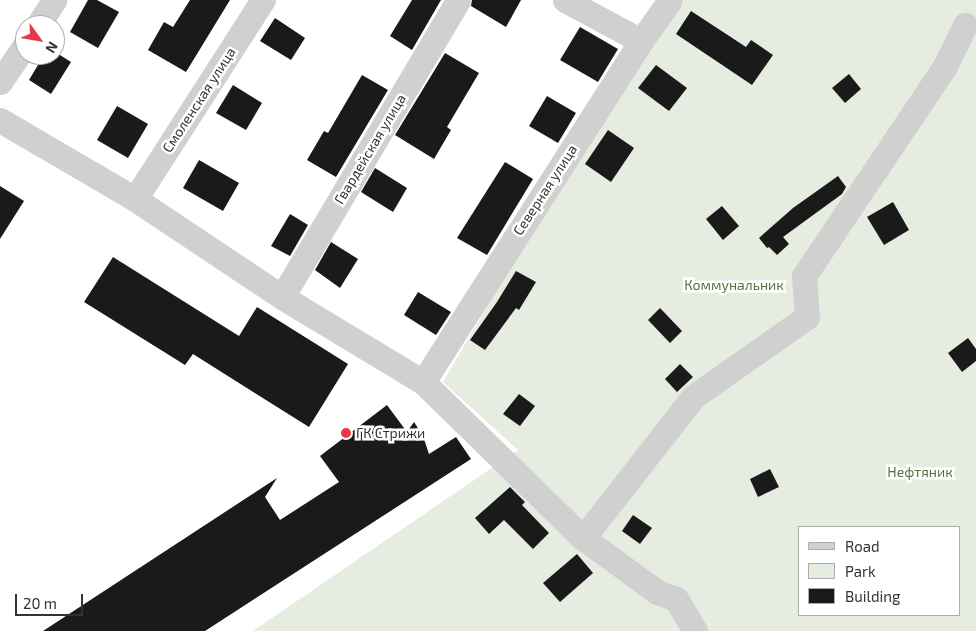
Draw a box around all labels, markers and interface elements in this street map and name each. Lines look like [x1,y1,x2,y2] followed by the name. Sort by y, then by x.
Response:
[15,15,65,65] north arrow
[42,39,62,56] text: N
[159,44,239,156] street label: Смоленская улица
[331,91,409,207] street label: Гвардейская улица
[509,142,581,238] street label: Северная улица
[684,277,784,293] park label: Коммунальник
[356,425,425,441] place label: ГК Стрижи
[340,427,352,439] marker: ГК Стрижи
[887,464,953,480] park label: Нефтяник
[798,526,961,616] legend
[845,537,880,555] text: Road
[845,562,876,580] text: Park
[18,584,85,616] scale bar
[845,587,900,605] text: Building
[23,594,57,612] text: 20 m

